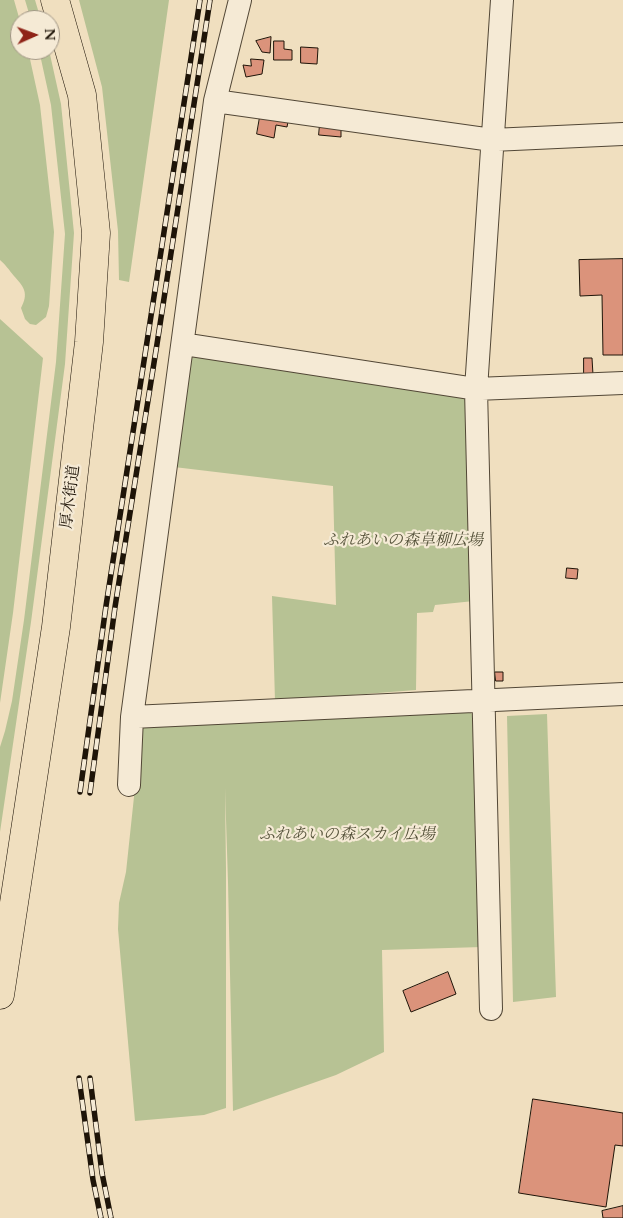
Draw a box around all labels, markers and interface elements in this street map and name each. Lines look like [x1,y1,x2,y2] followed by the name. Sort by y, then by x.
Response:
[10,10,60,60] north arrow
[40,28,59,41] text: N
[58,464,84,530] street label: 厚木街道
[323,531,483,551] park label: ふれあいの森草柳広場
[259,825,435,845] park label: ふれあいの森スカイ広場

